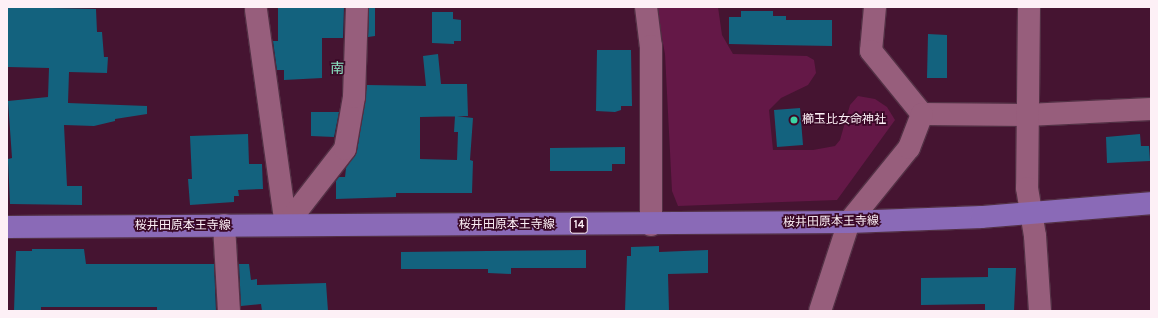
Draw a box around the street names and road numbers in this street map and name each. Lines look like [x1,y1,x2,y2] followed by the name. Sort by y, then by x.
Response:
[783,214,879,230] street label: 桜井田原本王寺線
[569,216,589,234] road number: 14
[459,218,555,232] street label: 桜井田原本王寺線
[135,219,231,233] street label: 桜井田原本王寺線

